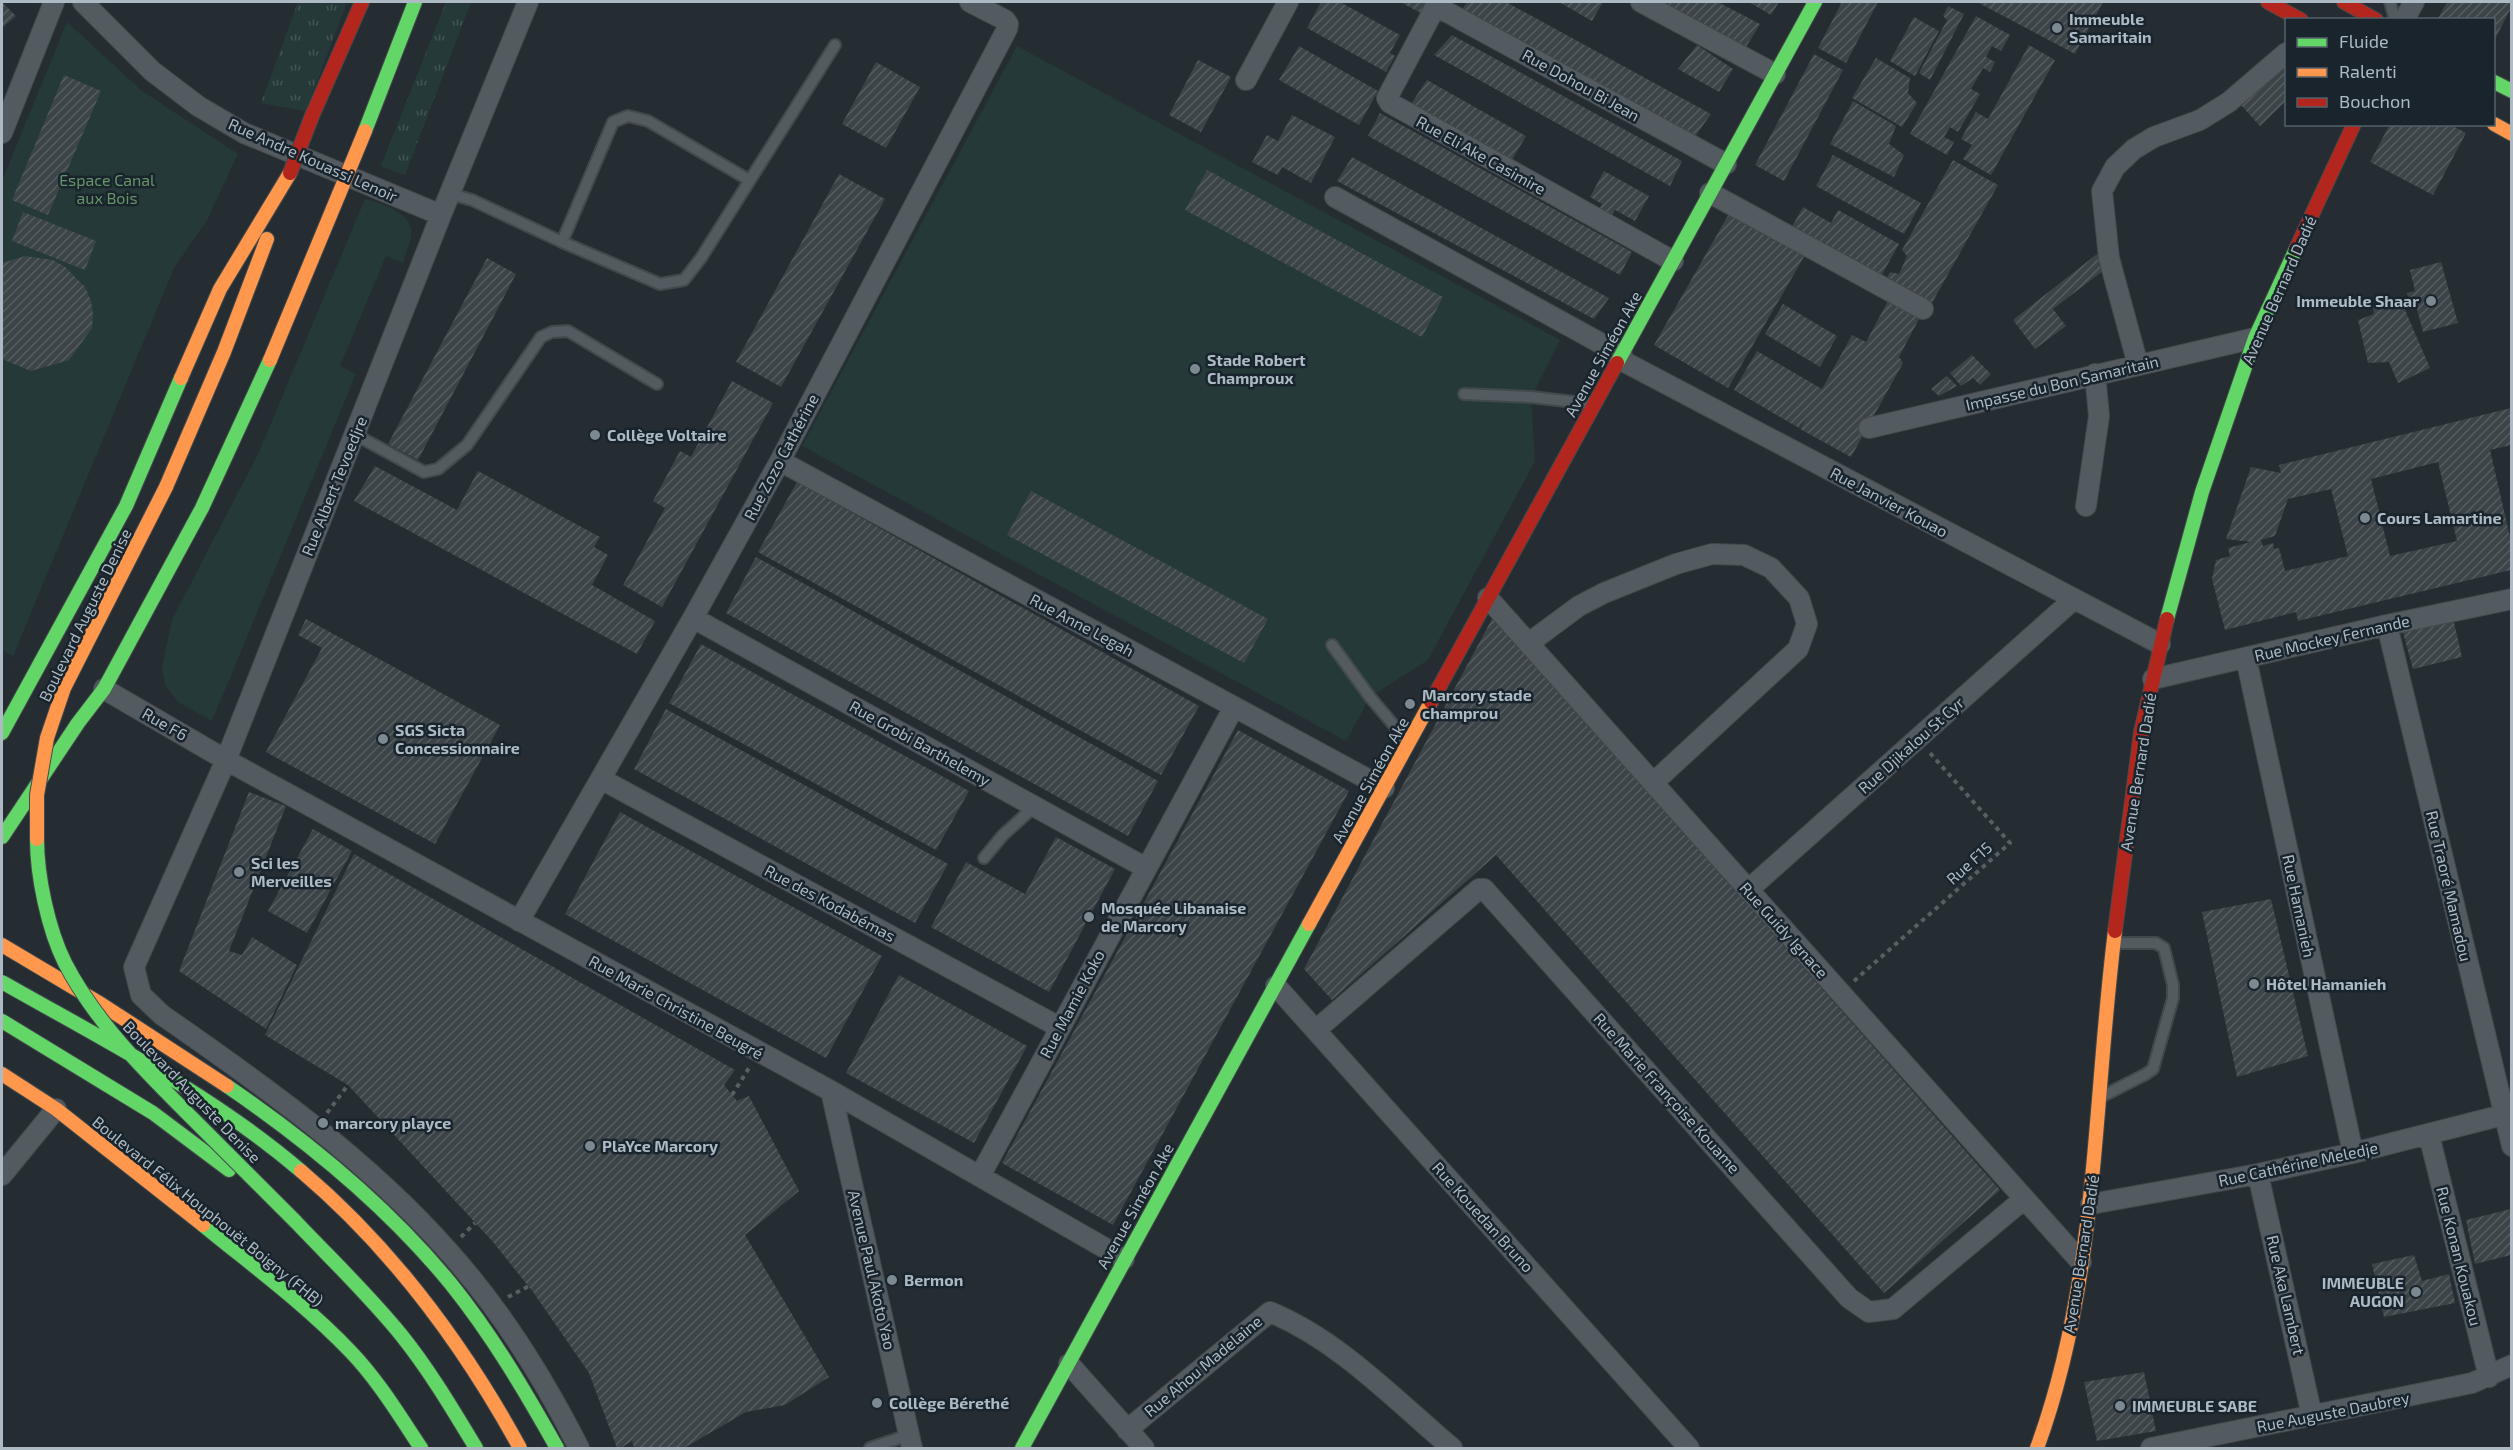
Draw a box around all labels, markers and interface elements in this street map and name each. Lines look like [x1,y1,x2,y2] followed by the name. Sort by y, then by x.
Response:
[2069,9,2152,46] place label: Immeuble Samaritain
[2285,18,2495,126] legend
[2050,21,2064,35] marker: Immeuble Samaritain
[2339,30,2389,52] text: Fluide
[1519,44,1643,125] street label: Rue Dohou Bi Jean
[2339,60,2397,82] text: Ralenti
[2339,90,2411,112] text: Bouchon
[1413,111,1549,198] street label: Rue Eli Ake Casimire
[226,114,401,206] street label: Rue Andre Kouassi Lenoir
[59,170,155,207] park label: Espace Canal aux Bois
[2237,213,2320,367] street label: Avenue Bernard Dadié
[1560,288,1645,420] street label: Avenue Siméon Ake
[2296,291,2419,310] place label: Immeuble Shaar
[2424,294,2438,308] marker: Immeuble Shaar
[1207,350,1306,387] place label: Stade Robert Champroux
[1964,351,2160,414] street label: Impasse du Bon Samaritain
[1188,362,1202,376] marker: Stade Robert Champroux
[739,390,822,523] street label: Rue Zozo Cathérine
[297,413,371,559] street label: Rue Albert Tevoedjre
[607,425,727,444] place label: Collège Voltaire
[588,428,602,442] marker: Collège Voltaire
[1827,463,1951,541] street label: Rue Janvier Kouao
[2377,508,2501,527] place label: Cours Lamartine
[2358,511,2372,525] marker: Cours Lamartine
[34,525,135,704] street label: Boulevard Auguste Denise
[1027,589,1138,660] street label: Rue Anne Legah
[2252,610,2411,665] street label: Rue Mockey Fernande
[1422,685,1532,722] place label: Marcory stade champrou
[2116,691,2159,853] street label: Avenue Bernard Dadié
[1854,692,1969,798] street label: Rue Djikalou St Cyr
[846,696,994,789] street label: Rue Grobi Barthelemy
[1403,697,1417,711] marker: Marcory stade champrou
[139,703,191,744] street label: Rue F6
[1327,714,1412,846] street label: Avenue Siméon Ake
[395,720,520,757] place label: SGS Sicta Concessionnaire
[376,732,390,746] marker: SGS Sicta Concessionnaire
[2423,809,2476,963] street label: Rue Traoré Mamadou
[1942,837,1995,888] street label: Rue F15
[251,853,332,890] place label: Sci les Merveilles
[2279,853,2320,959] street label: Rue Hamanieh
[762,860,899,945] street label: Rue des Kodabémas
[232,865,246,879] marker: Sci les Merveilles
[1736,878,1832,982] street label: Rue Guidy Ignace
[1101,898,1246,936] place label: Mosquée Libanaise de Marcory
[1082,910,1096,924] marker: Mosquée Libanaise de Marcory
[1035,947,1108,1061] street label: Rue Mamie Koko
[586,951,767,1062] street label: Rue Marie Christine Beugré
[2266,974,2386,993] place label: Hôtel Hamanieh
[2247,977,2261,991] marker: Hôtel Hamanieh
[1590,1009,1744,1177] street label: Rue Marie Françoise Kouame
[120,1017,265,1167] street label: Boulevard Auguste Denise
[89,1111,328,1310] street label: Boulevard Félix Houphouët Boigny (FHB)
[335,1113,451,1133] place label: marcory playce
[316,1116,330,1130] marker: marcory playce
[602,1136,718,1156] place label: PlaYce Marcory
[2216,1137,2380,1191] street label: Rue Cathérine Meledje
[583,1139,597,1153] marker: PlaYce Marcory
[1092,1140,1177,1272] street label: Avenue Siméon Ake
[1429,1158,1538,1276] street label: Rue Kouedan Bruno
[2059,1173,2102,1335] street label: Avenue Bernard Dadié
[2433,1184,2486,1327] street label: Rue Konan Kouakou
[845,1188,900,1352] street label: Avenue Paul Akoto Yao
[2263,1233,2310,1357] street label: Rue Aka Lambert
[904,1270,963,1289] place label: Bermon
[885,1273,899,1287] marker: Bermon
[2322,1273,2404,1310] place label: IMMEUBLE AUGON
[2409,1285,2423,1299] marker: IMMEUBLE AUGON
[1140,1311,1265,1420] street label: Rue Ahou Madelaine
[2255,1387,2411,1436] street label: Rue Auguste Daubrey
[889,1393,1009,1412] place label: Collège Bérethé
[870,1396,884,1410] marker: Collège Bérethé
[2132,1396,2257,1415] place label: IMMEUBLE SABE
[2113,1399,2127,1413] marker: IMMEUBLE SABE

